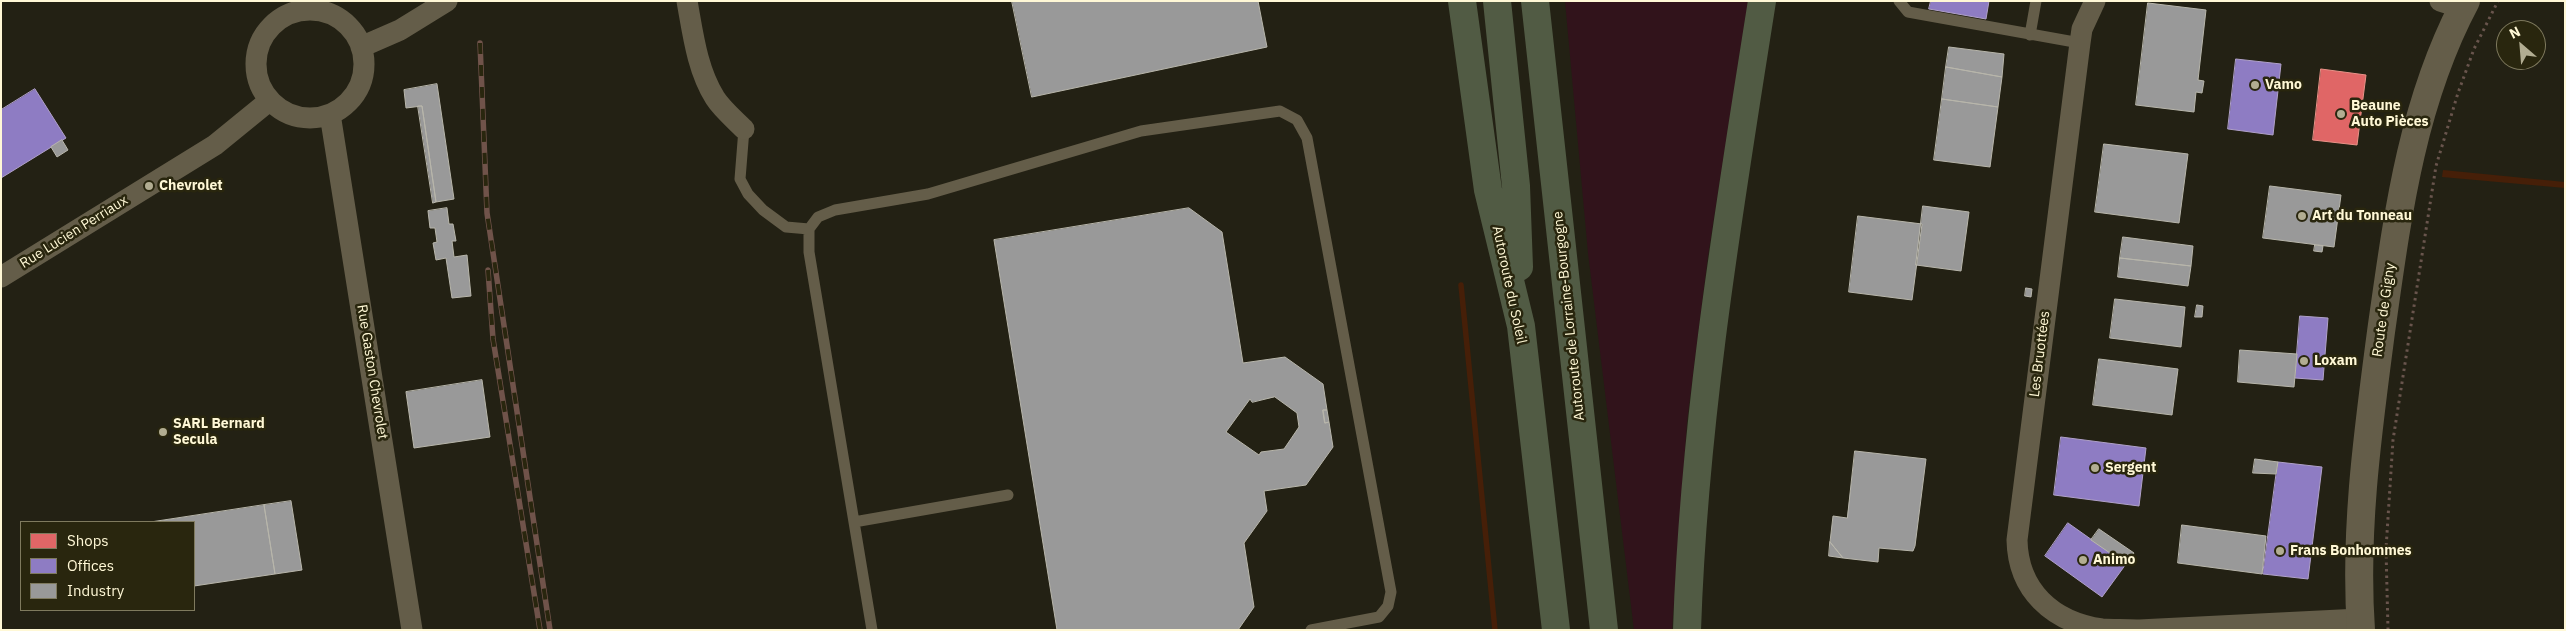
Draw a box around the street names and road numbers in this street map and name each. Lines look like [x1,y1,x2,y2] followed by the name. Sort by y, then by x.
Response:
[17,192,131,272] street label: Rue Lucien Perriaux
[1550,210,1588,422] street label: Autoroute de Lorraine-Bourgogne
[1488,224,1530,346] street label: Autoroute du Soleil
[2369,262,2399,358] street label: Route de Gigny
[353,303,391,441] street label: Rue Gaston Chevrolet
[2026,310,2054,398] street label: Les Bruottées

